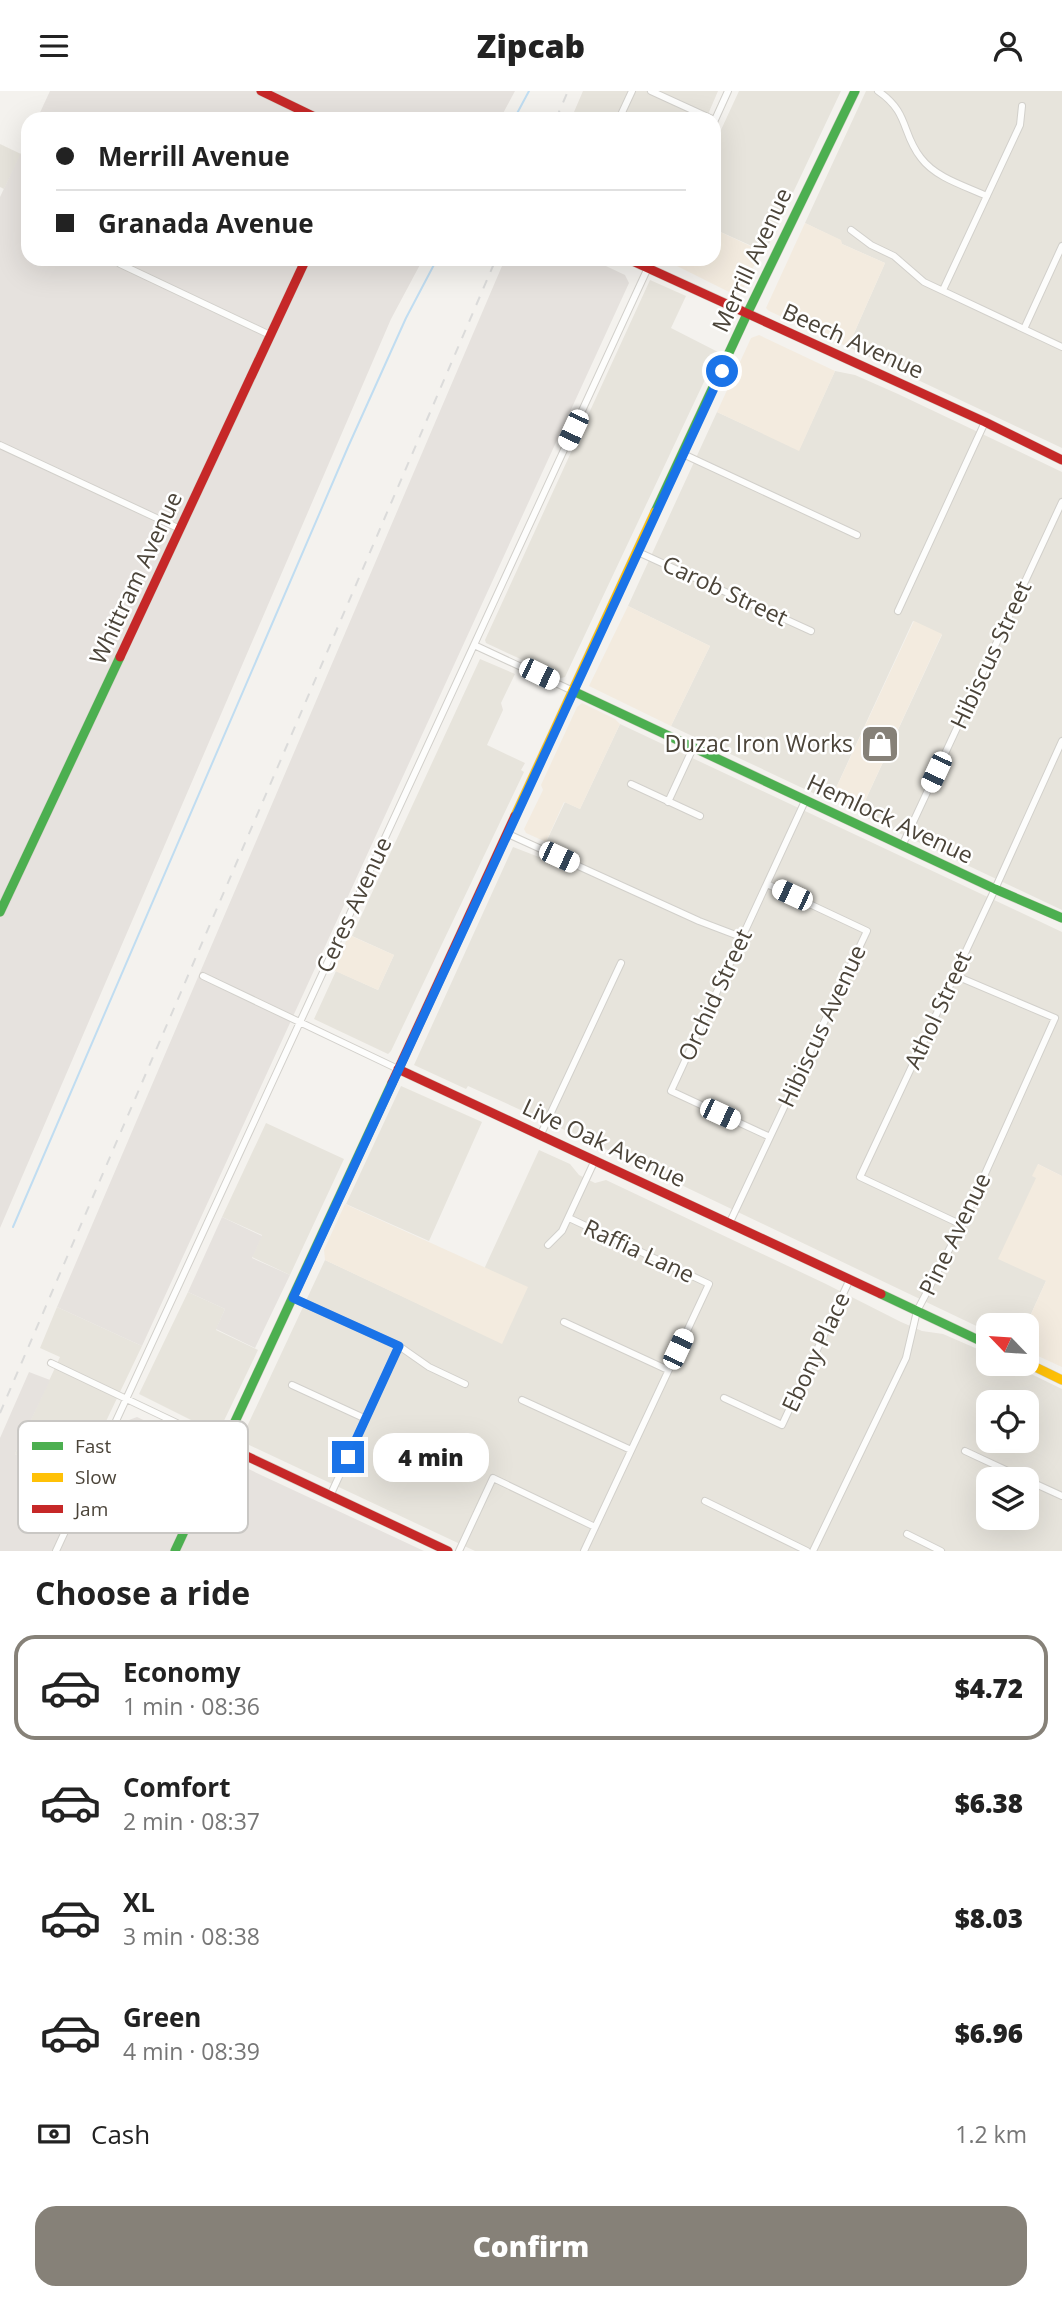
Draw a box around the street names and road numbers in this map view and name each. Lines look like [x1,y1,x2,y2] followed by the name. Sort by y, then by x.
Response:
[704,182,799,337] street label: Merrill Avenue
[778,295,929,386] street label: Beech Avenue
[81,486,189,669] street label: Whittram Avenue
[658,547,793,633] street label: Carob Street
[942,575,1038,734] street label: Hibiscus Street
[802,766,979,871] street label: Hemlock Avenue
[308,831,399,978] street label: Ceres Avenue
[669,923,759,1066] street label: Orchid Street
[769,939,873,1112] street label: Hibiscus Avenue
[896,945,978,1074] street label: Athol Street
[517,1090,691,1194] street label: Live Oak Avenue
[911,1167,998,1300] street label: Pine Avenue
[579,1210,700,1290] street label: Raffia Lane
[773,1287,857,1417] street label: Ebony Place

